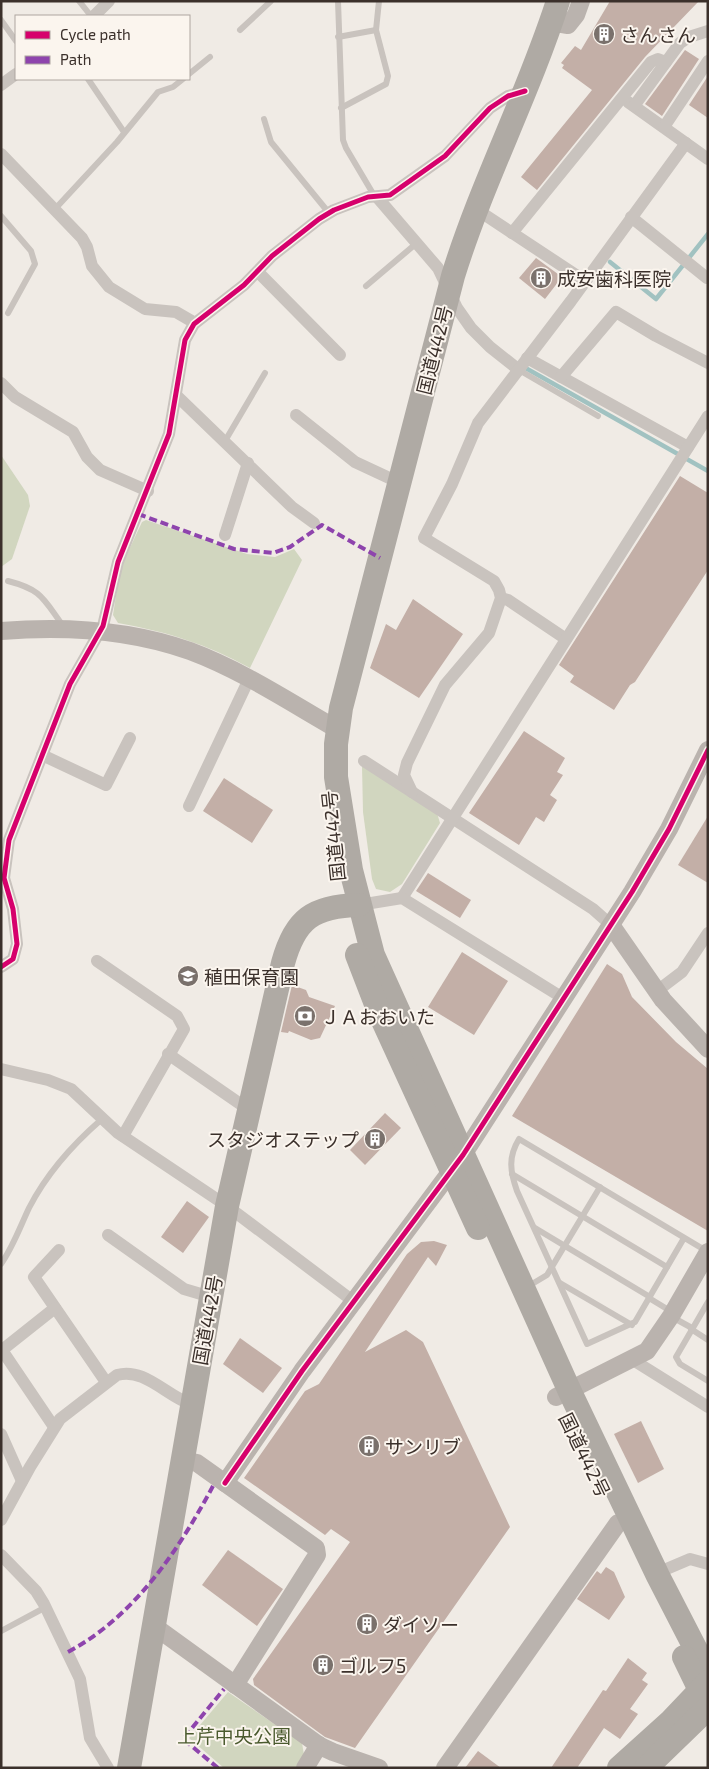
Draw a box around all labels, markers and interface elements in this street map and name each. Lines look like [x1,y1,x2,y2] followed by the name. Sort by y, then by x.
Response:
[15,15,190,80] legend
[592,22,616,46] building icon: さんさん
[620,23,696,46] place label: さんさん
[60,25,131,43] text: Cycle path
[60,50,91,68] text: Path
[529,266,553,290] building icon: 成安歯科医院
[557,267,671,290] place label: 成安歯科医院
[412,303,456,397] street label: 国道442号
[317,790,349,882] street label: 国道442号
[176,964,200,988] school or university icon: 稙田保育園
[204,965,299,988] place label: 稙田保育園
[293,1004,317,1028] bank icon: ＪＡおおいた
[321,1005,435,1028] place label: ＪＡおおいた
[363,1127,387,1151] building icon: スタジオステップ
[207,1128,359,1151] place label: スタジオステップ
[188,1273,226,1367] street label: 国道442号
[555,1409,615,1501] street label: 国道442号
[357,1434,381,1458] building icon: サンリブ
[385,1435,461,1458] place label: サンリブ
[355,1612,379,1636] building icon: ダイソー
[383,1613,459,1636] place label: ダイソー
[311,1653,335,1677] building icon: ゴルフ5
[339,1654,406,1677] place label: ゴルフ5
[177,1724,291,1747] park label: 上芹中央公園

